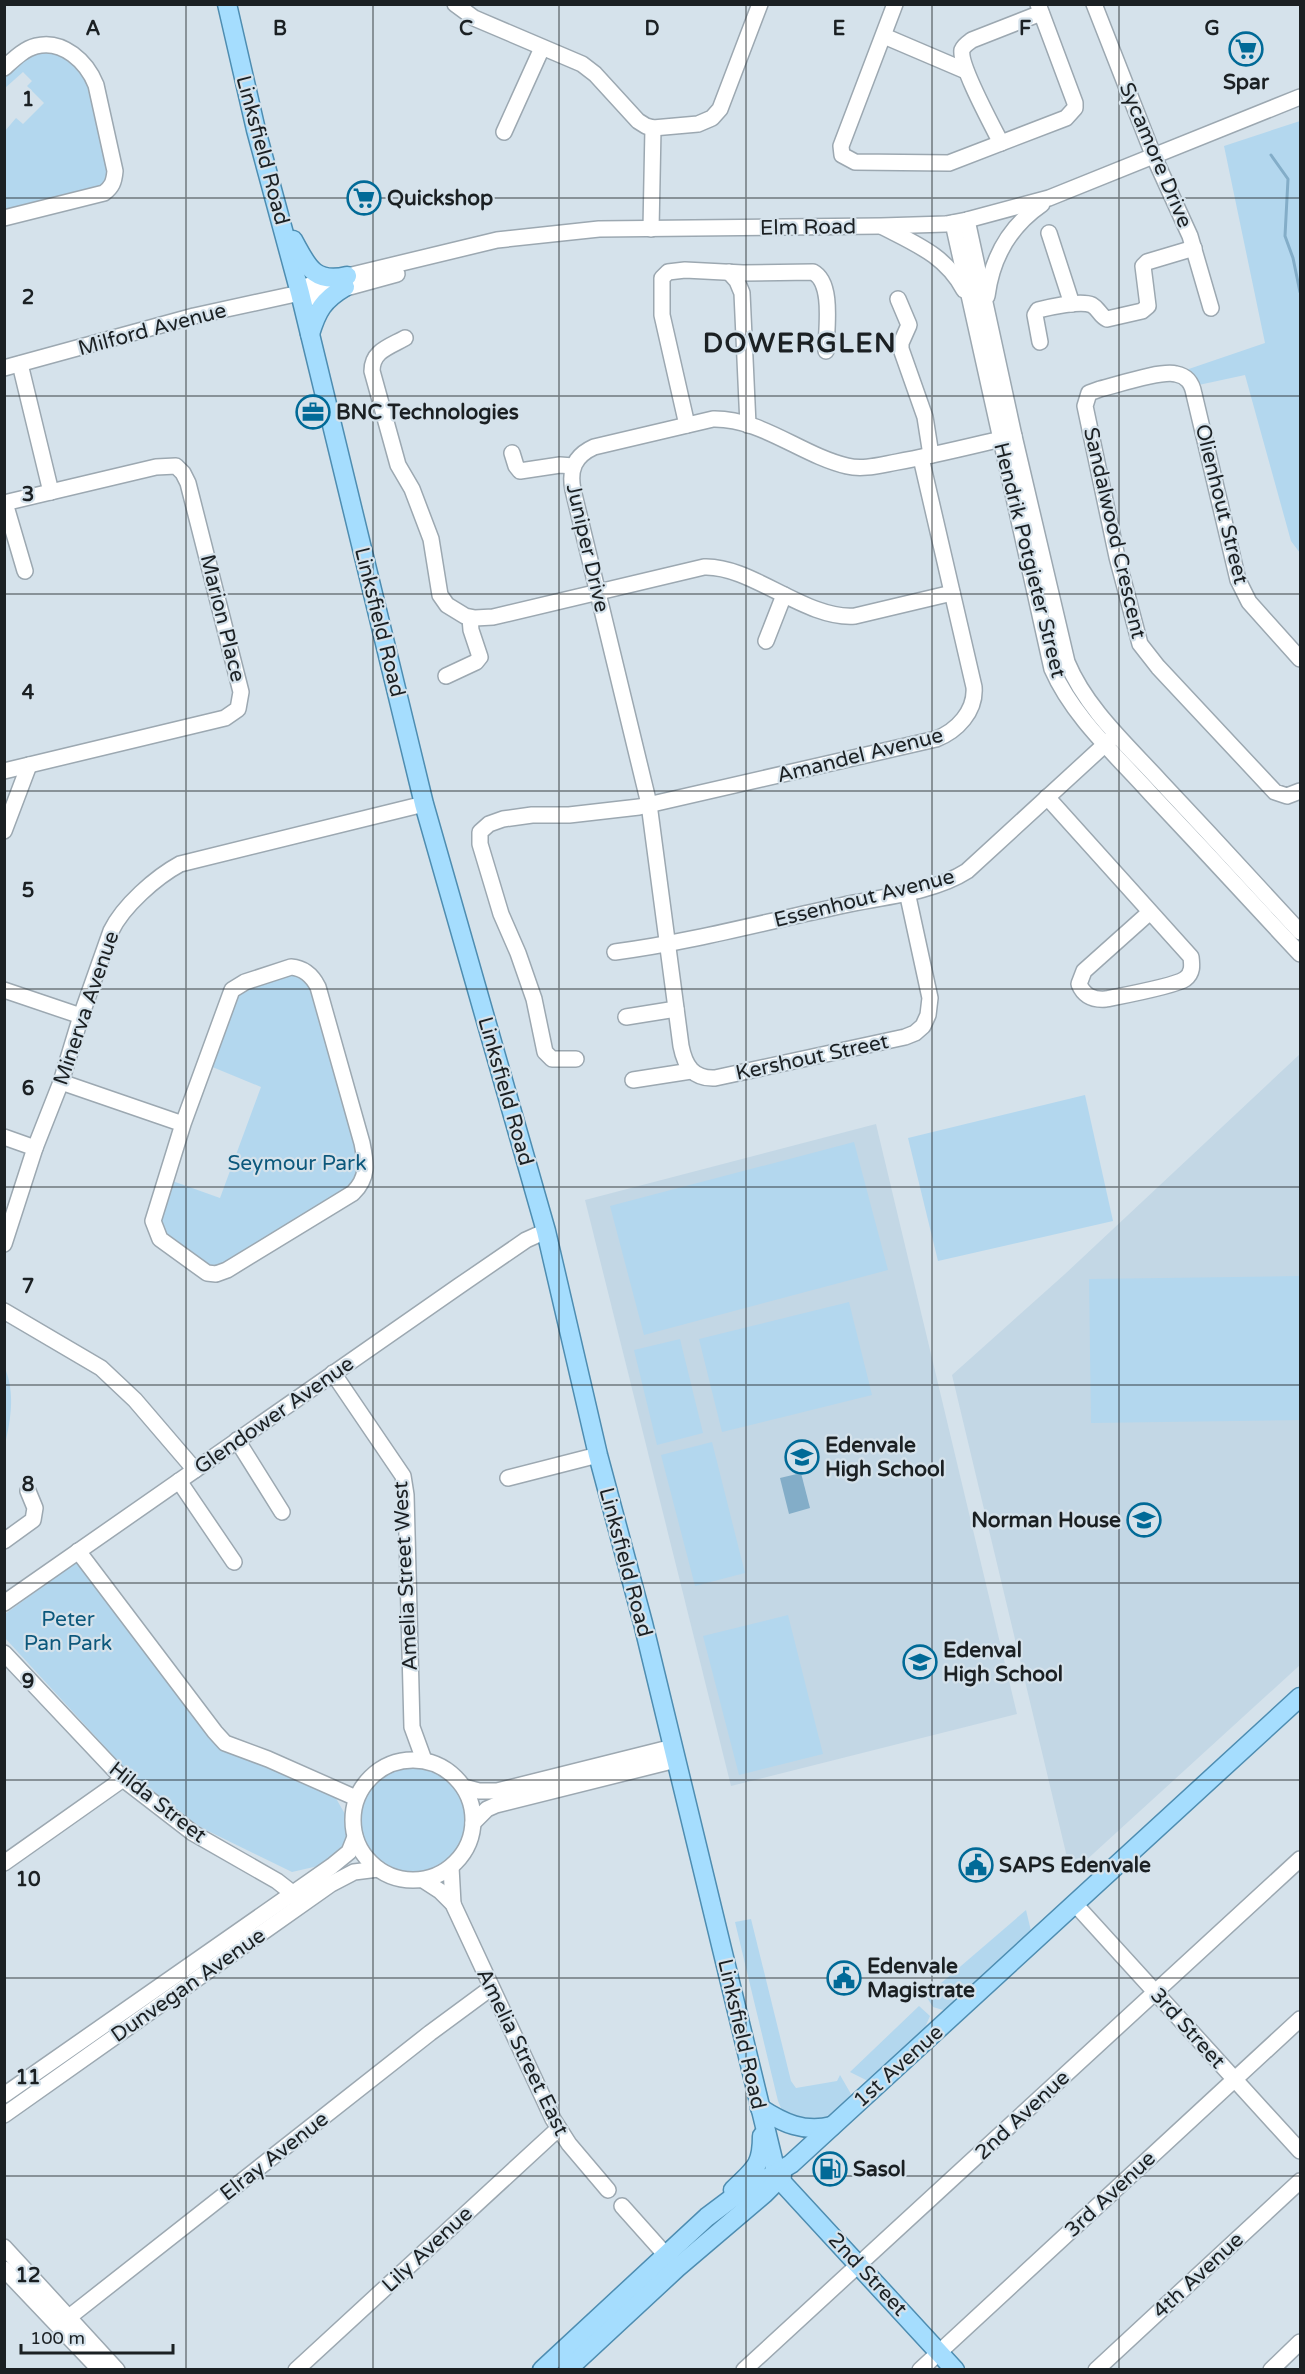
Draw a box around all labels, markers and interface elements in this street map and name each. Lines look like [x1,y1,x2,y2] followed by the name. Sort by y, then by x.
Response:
[86,17,101,41] text: A
[273,17,287,41] text: B
[459,17,473,41] text: C
[644,17,660,41] text: D
[833,17,846,41] text: E
[1019,17,1031,41] text: F
[1204,17,1220,41] text: G
[1228,31,1264,67] supermarket icon: Spar
[1223,70,1270,95] place label: Spar
[231,73,294,228] street label: Linksfield Road
[1114,79,1197,232] street label: Sycamore Drive
[22,88,34,112] text: 1
[346,180,382,216] supermarket icon: Quickshop
[387,186,493,211] place label: Quickshop
[760,214,856,241] street label: Elm Road
[22,286,34,310] text: 2
[75,298,229,361] street label: Milford Avenue
[703,327,897,360] district label: DOWERGLEN
[295,394,331,430] office icon: BNC Technologies
[336,400,519,425] place label: BNC Technologies
[1190,422,1253,587] street label: Olienhout Street
[1078,425,1151,641] street label: Sandalwood Crescent
[988,440,1071,680] street label: Hendrik Potgieter Street
[561,481,614,615] street label: Juniper Drive
[22,483,34,507] text: 3
[349,545,410,700] street label: Linksfield Road
[195,552,250,685] street label: Marion Place
[22,681,35,705] text: 4
[774,723,946,788] street label: Amandel Avenue
[771,864,957,933] street label: Essenhout Avenue
[22,879,34,903] text: 5
[48,928,125,1089] street label: Minerva Avenue
[472,1014,539,1168] street label: Linksfield Road
[733,1029,891,1086] street label: Kershout Street
[22,1077,34,1101] text: 6
[227,1151,367,1176] park label: Seymour Park
[22,1275,34,1299] text: 7
[190,1351,359,1480] street label: Glendower Avenue
[825,1433,945,1482] place label: Edenvale High School
[784,1439,820,1475] school or university icon: Edenvale High School
[22,1473,34,1497] text: 8
[388,1480,423,1672] street label: Amelia Street West
[594,1485,657,1640] street label: Linksfield Road
[1126,1502,1162,1538] school or university icon: Norman House
[971,1508,1121,1533] place label: Norman House
[24,1607,112,1656] park label: Peter Pan Park
[943,1638,1063,1687] place label: Edenval High School
[902,1644,938,1680] school or university icon: Edenval High School
[22,1670,34,1694] text: 9
[104,1757,211,1848] street label: Hilda Street
[958,1847,994,1883] public building icon: SAPS Edenvale
[999,1853,1151,1878] place label: SAPS Edenvale
[15,1868,41,1892] text: 10
[106,1923,270,2048] street label: Dunvegan Avenue
[867,1954,975,2003] place label: Edenvale Magistrate
[712,1957,771,2112] street label: Linksfield Road
[826,1960,862,1996] public building icon: Edenvale Magistrate
[471,1965,574,2140] street label: Amelia Street East
[1145,1983,1230,2074] street label: 3rd Street
[848,2020,948,2113] street label: 1st Avenue
[970,2065,1075,2165] street label: 2nd Avenue
[15,2066,41,2090] text: 11
[215,2106,333,2206] street label: Elray Avenue
[1060,2146,1161,2243] street label: 3rd Avenue
[812,2151,848,2187] fuel station icon: Sasol
[853,2157,906,2182] place label: Sasol
[377,2201,478,2298] street label: Lily Avenue
[1148,2227,1249,2324] street label: 4th Avenue
[823,2228,912,2321] street label: 2nd Street
[15,2264,41,2288] text: 12
[21,2317,172,2355] scale bar
[30,2327,85,2349] text: 100 m

